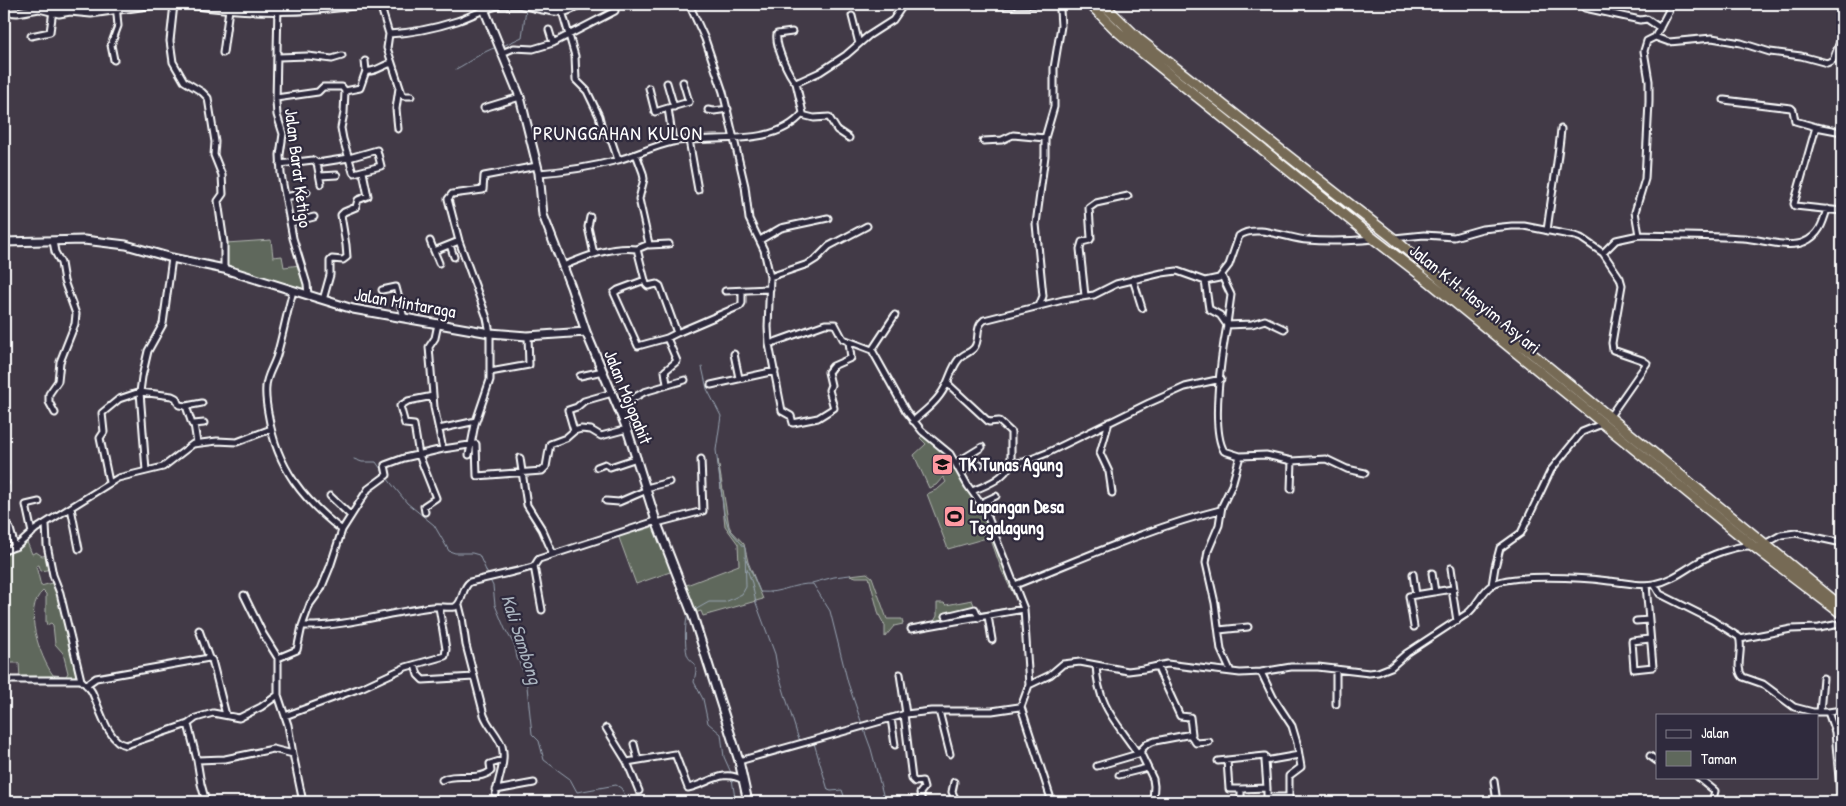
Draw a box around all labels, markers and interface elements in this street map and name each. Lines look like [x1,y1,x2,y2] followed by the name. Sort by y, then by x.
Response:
[279,107,318,229] street label: Jalan Barat Ketigo
[533,119,703,146] district label: PRUNGGAHAN KULON
[1404,238,1546,359] street label: Jalan K.H. Hasyim Asy'ari
[352,281,458,324] street label: Jalan Mintaraga
[598,346,659,449] street label: Jalan Mojopahit
[958,452,1063,478] place label: TK Tunas Agung
[931,453,955,477] school or university icon: TK Tunas Agung
[969,494,1065,541] place label: Lapangan Desa Tegalagung
[942,505,966,529] sports icon: Lapangan Desa Tegalagung
[495,591,549,689] water label: Kali Sambong
[1656,714,1818,778] legend
[1701,722,1729,743] text: Jalan
[1701,748,1737,769] text: Taman

